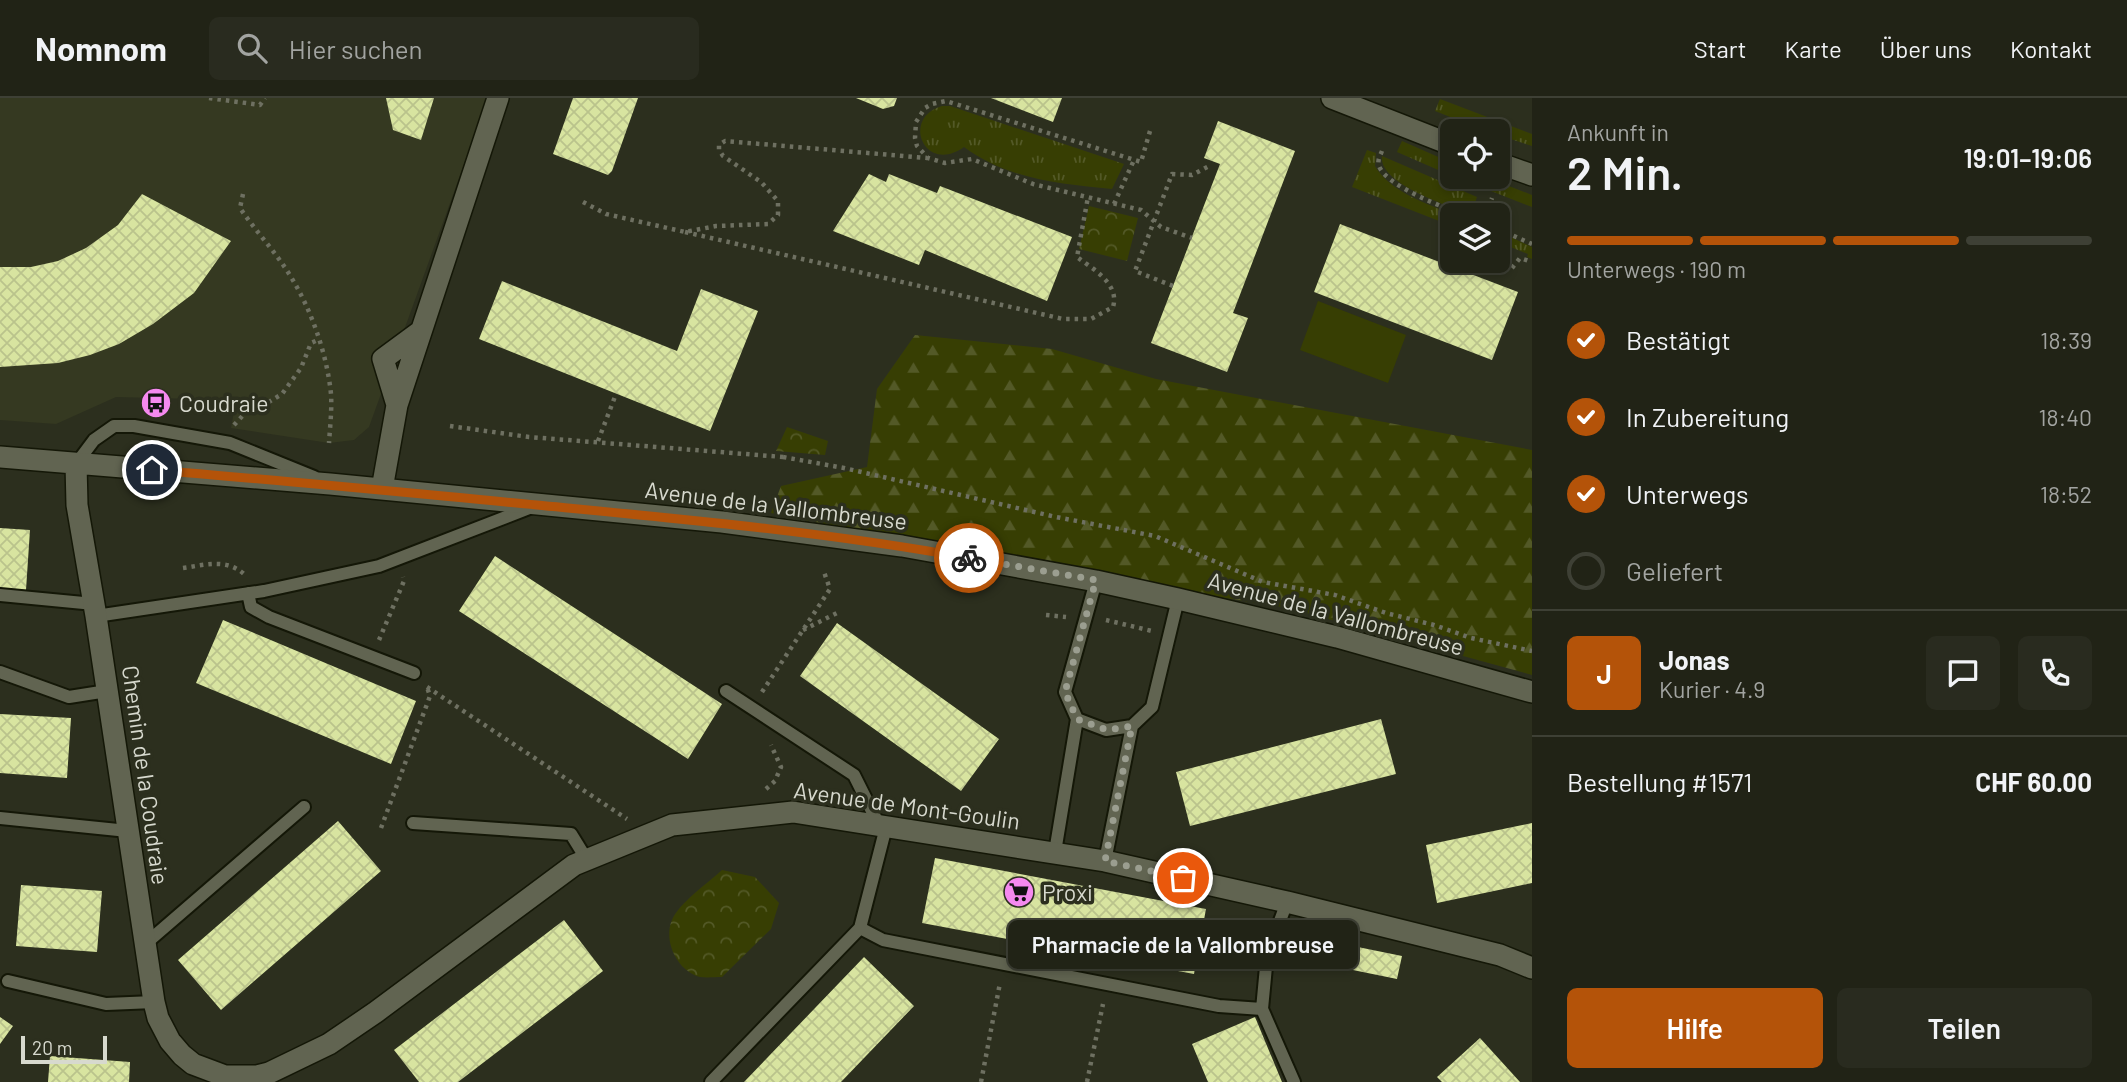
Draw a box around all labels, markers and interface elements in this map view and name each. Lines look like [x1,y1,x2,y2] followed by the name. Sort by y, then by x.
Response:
[209,17,699,80] search box
[35,28,167,68] text: Nomnom
[233,29,271,67] icon: search
[289,33,423,64] text: Hier suchen
[1694,34,1747,63] text: Start
[1785,34,1842,63] text: Karte
[1880,34,1972,63] text: Über uns
[2010,34,2092,63] text: Kontakt
[1567,118,1669,146] text: Ankunft in
[1440,119,1510,273] map controls
[1440,119,1510,189] button: locate
[1964,142,2092,173] text: 19:01–19:06
[1567,144,1683,199] text: 2 Min.
[1440,203,1510,273] button: layers
[1567,255,1746,283] text: Unterwegs · 190 m
[1567,321,1605,359] icon: check
[1626,324,1731,355] text: Bestätigt
[2040,326,2092,354] text: 18:39
[139,386,173,420] bus stop icon: Coudraie
[179,389,269,417] place label: Coudraie
[1567,398,1605,436] icon: check
[1626,401,1789,432] text: In Zubereitung
[2039,403,2092,431] text: 18:40
[122,440,182,500] pin
[133,451,171,489] icon: home
[643,475,909,535] street label: Avenue de la Vallombreuse
[1567,475,1605,513] icon: check
[1626,478,1748,509] text: Unterwegs
[2040,480,2092,508] text: 18:52
[934,523,1004,593] courier
[950,539,988,577] icon: bike
[1626,555,1723,586] text: Geliefert
[1205,565,1467,661] street label: Avenue de la Vallombreuse
[1926,636,2000,710] button: chat
[2018,636,2092,710] button: phone
[1659,644,1730,675] text: Jonas
[1596,658,1612,689] text: J
[117,664,175,886] street label: Chemin de la Coudraie
[1659,675,1765,703] text: Kurier · 4.9
[1567,766,1752,797] text: Bestellung #1571
[1975,766,2092,797] text: CHF 60.00
[792,775,1022,835] street label: Avenue de Mont-Goulin
[1153,848,1213,908] pin
[1164,859,1202,897] icon: bag
[1002,875,1036,909] supermarket icon: Proxi
[1042,878,1093,906] place label: Proxi
[1008,920,1358,969] callout: Pharmacie de la Vallombreuse
[1032,930,1334,958] text: Pharmacie de la Vallombreuse
[1567,988,1823,1068] button: Hilfe
[1837,988,2092,1068] button: Teilen
[21,1033,107,1065] scale bar
[32,1036,72,1059] text: 20 m

